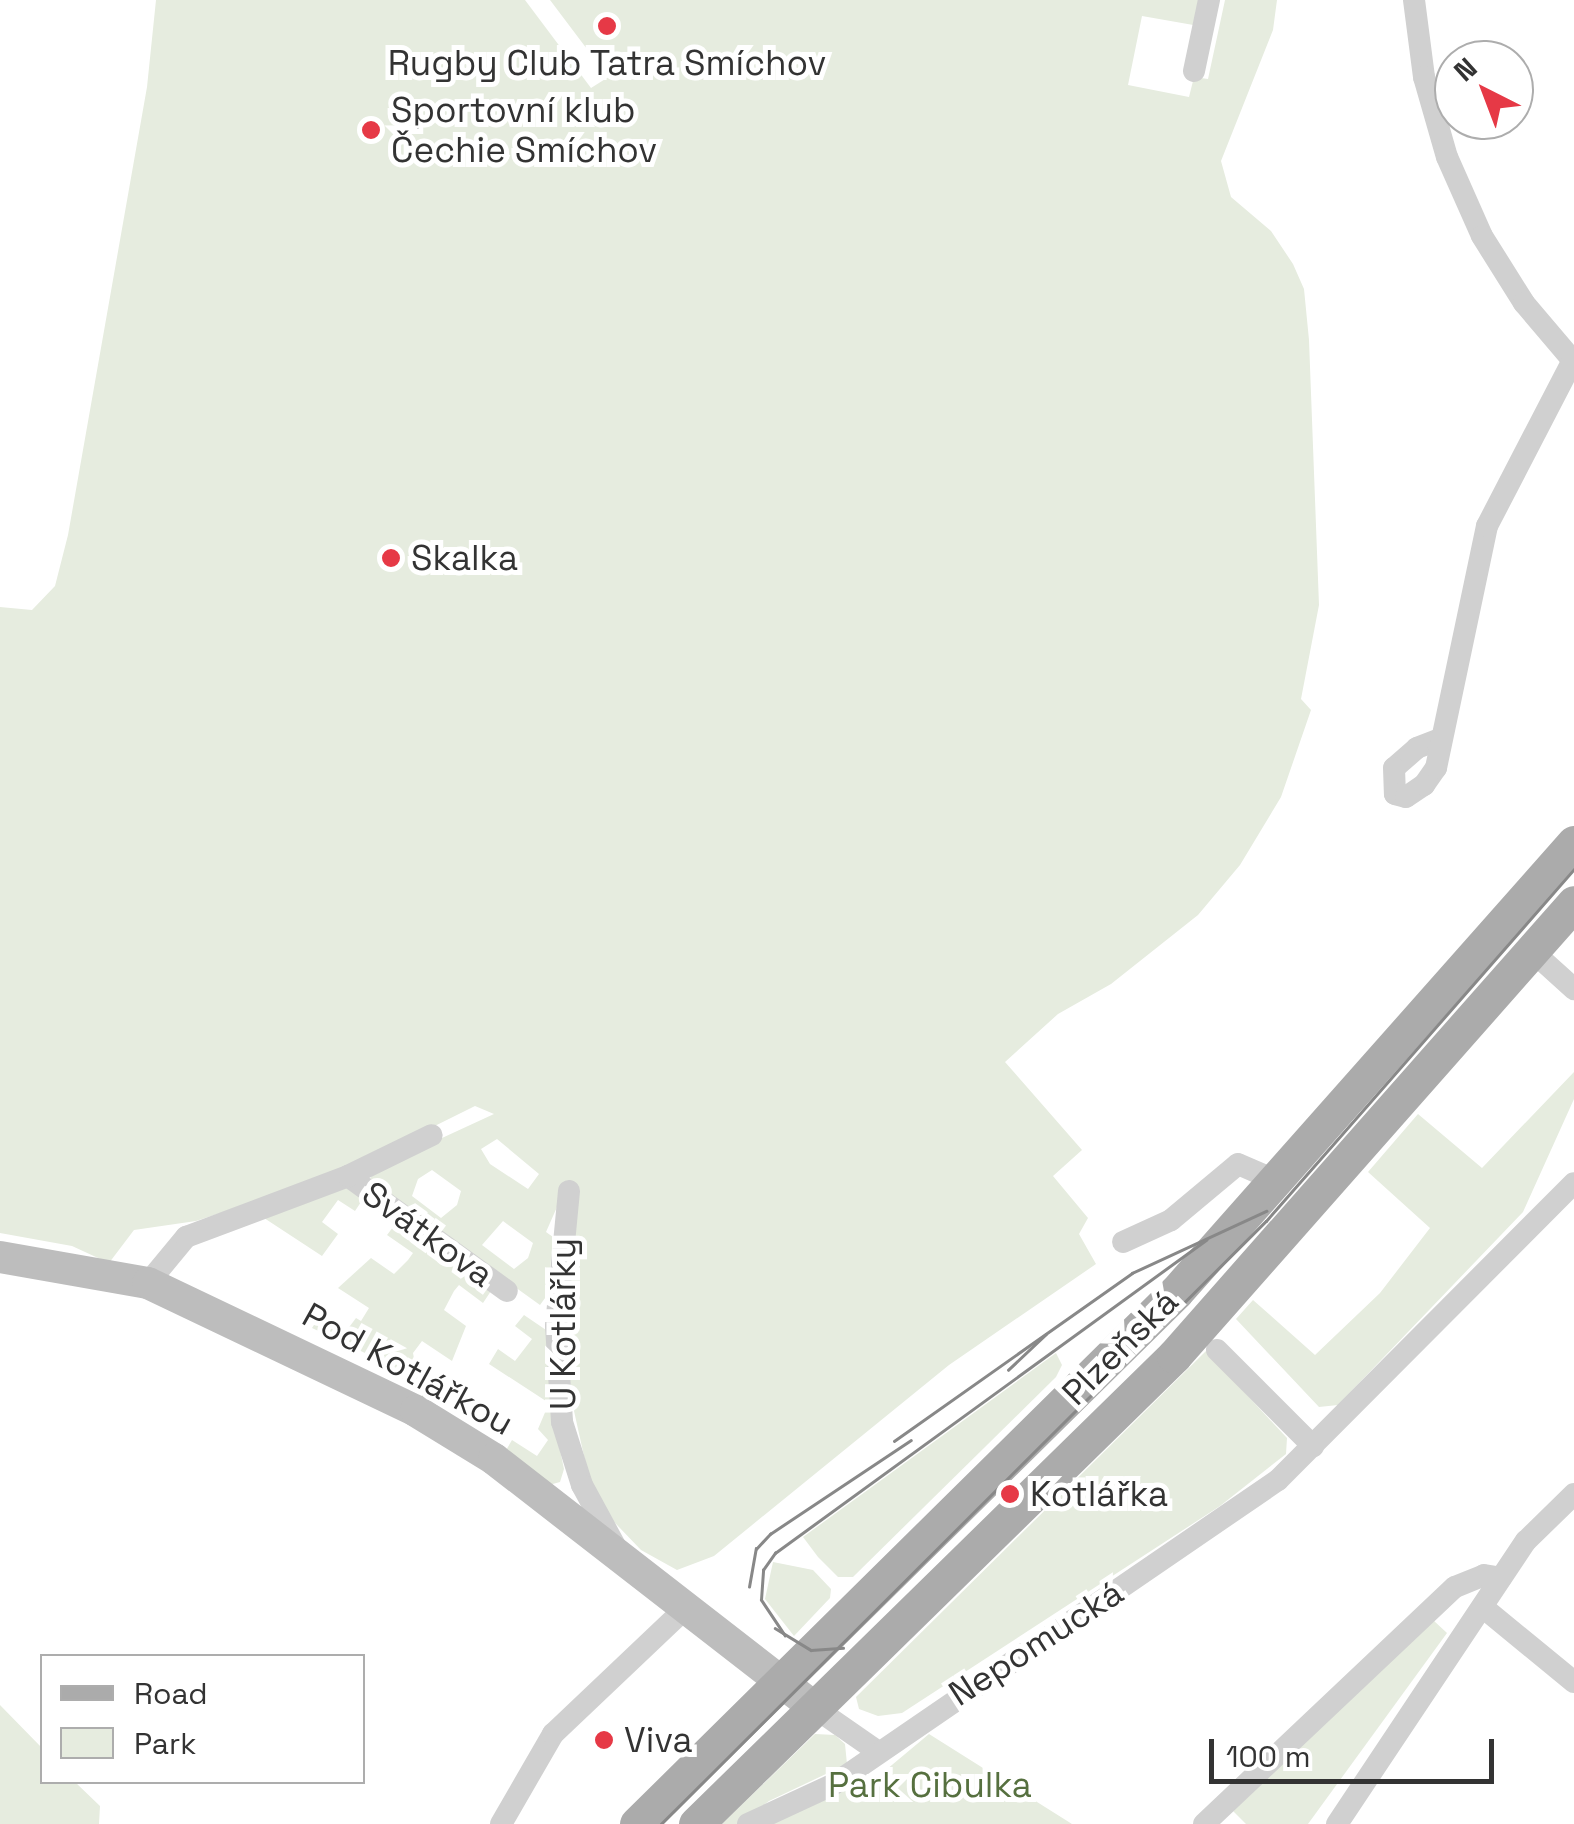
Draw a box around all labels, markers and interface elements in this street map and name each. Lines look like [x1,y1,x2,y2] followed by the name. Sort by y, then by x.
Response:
[596,15,618,37] marker: Rugby Club Tatra Smíchov
[1434,40,1534,140] north arrow
[387,42,827,84] place label: Rugby Club Tatra Smíchov
[1446,50,1484,89] text: N
[391,89,657,171] place label: Sportovní klub Čechie Smíchov
[360,119,382,141] marker: Sportovní klub Čechie Smíchov
[411,537,518,579] place label: Skalka
[380,547,402,569] marker: Skalka
[354,1172,502,1296] street label: Svátkova
[542,1238,584,1410] street label: U Kotlářky
[1053,1280,1187,1414] street label: Plzeňská
[295,1294,521,1444] street label: Pod Kotlářkou
[1030,1473,1168,1515] place label: Kotlářka
[999,1483,1021,1505] marker: Kotlářka
[941,1571,1131,1715] street label: Nepomucká
[40,1654,365,1784] legend
[134,1674,208,1713] text: Road
[624,1719,693,1761] place label: Viva
[1214,1719,1499,1781] scale bar
[134,1724,196,1763] text: Park
[593,1729,615,1751] marker: Viva
[1226,1737,1311,1776] text: 100 m
[828,1764,1032,1806] park label: Park Cibulka

